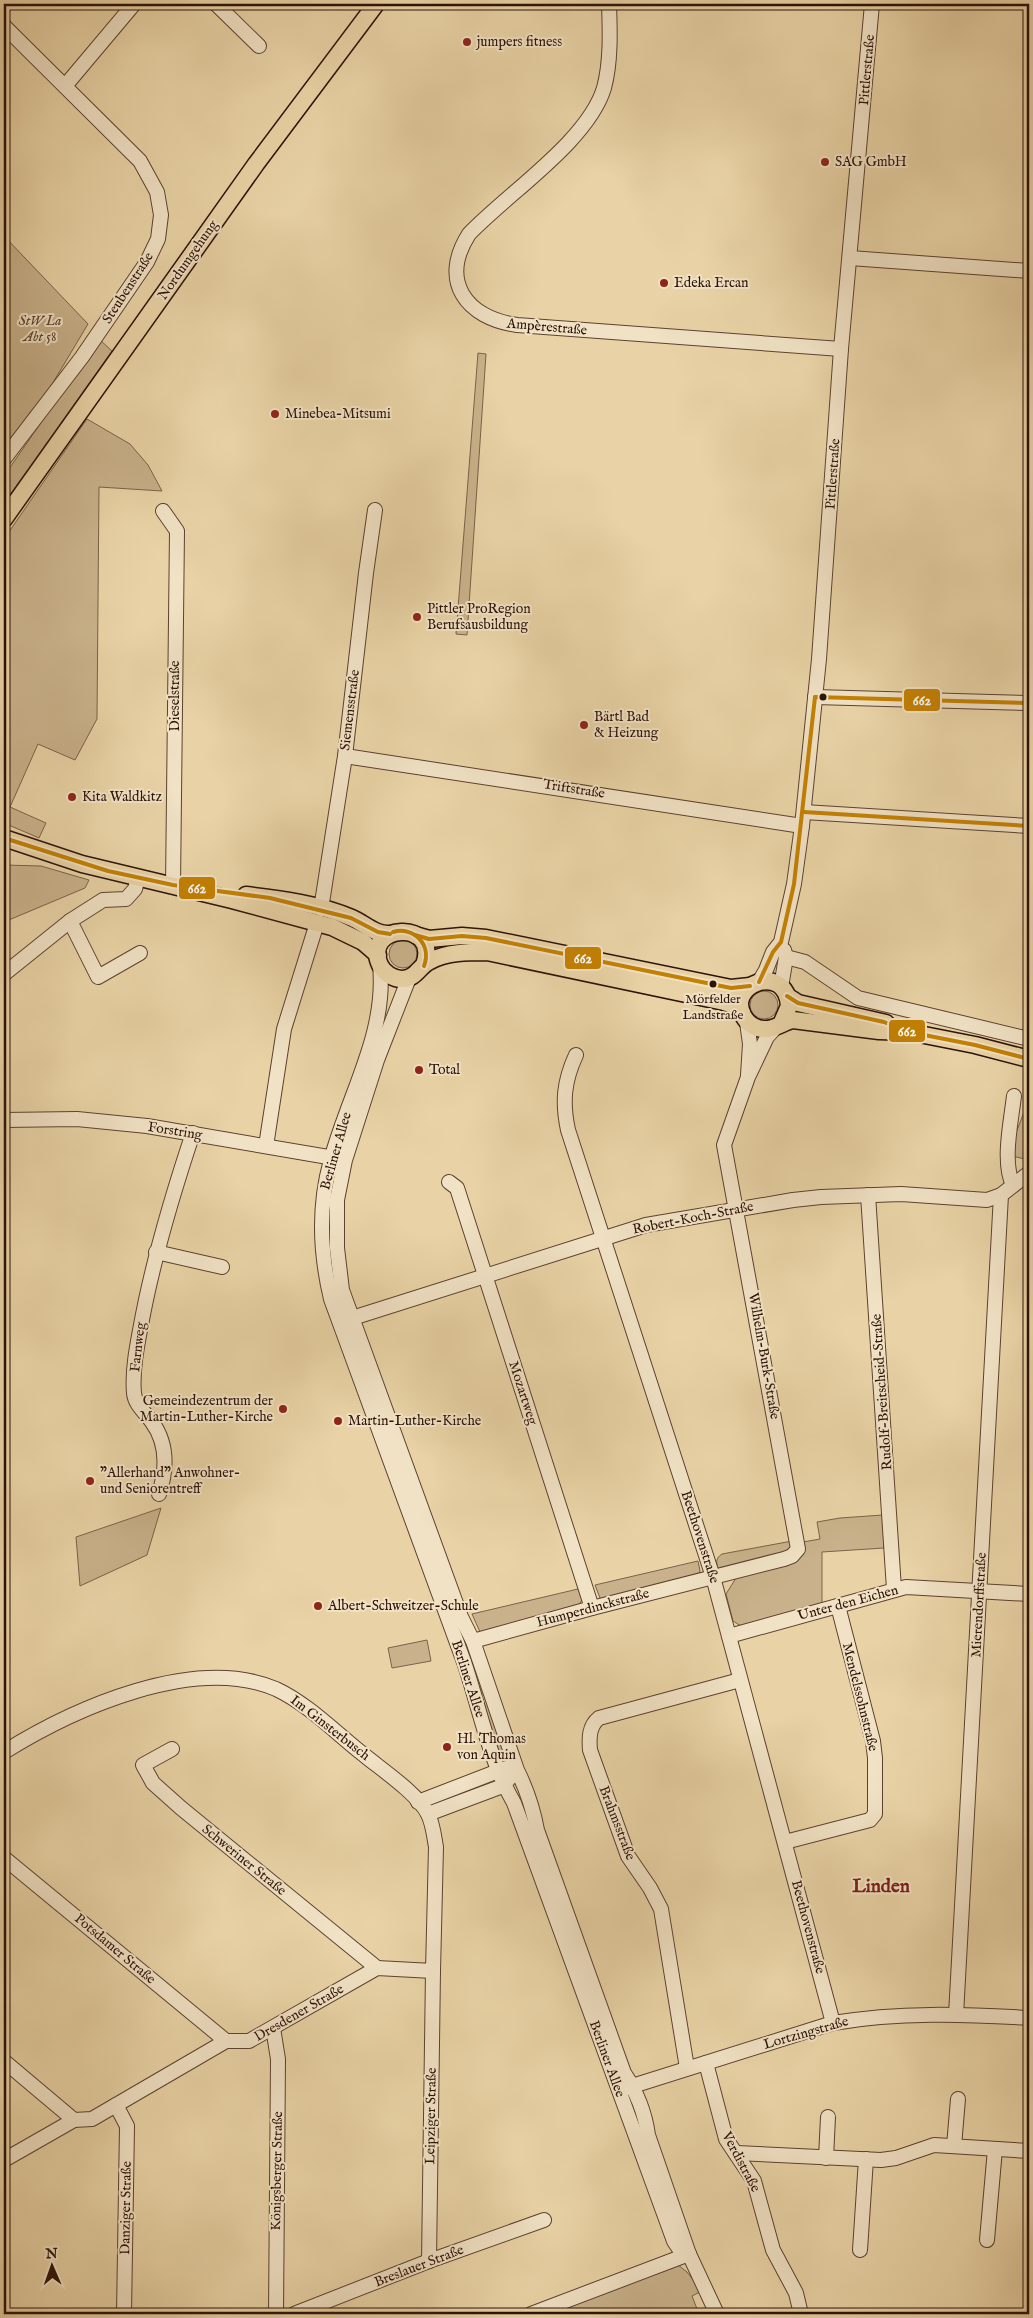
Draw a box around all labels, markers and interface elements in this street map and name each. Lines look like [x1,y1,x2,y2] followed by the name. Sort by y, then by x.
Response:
[475,33,562,51] place label: jumpers fitness
[855,33,879,106] street label: Pittlerstraße
[461,36,473,48] marker: jumpers fitness
[835,153,907,171] place label: SAG GmbH
[819,156,831,168] marker: SAG GmbH
[154,216,222,304] street label: Nordumgehung
[98,248,158,327] street label: Steubenstraße
[674,274,749,292] place label: Edeka Ercan
[658,277,670,289] marker: Edeka Ercan
[18,312,62,346] park label: StW La Abt 58
[505,314,588,340] street label: Ampèrestraße
[285,405,391,423] place label: Minebea-Mitsumi
[269,408,281,420] marker: Minebea-Mitsumi
[822,437,845,510] street label: Pittlerstraße
[427,600,531,634] place label: Pittler ProRegion Berufsausbildung
[411,611,423,623] marker: Pittler ProRegion Berufsausbildung
[166,660,184,732] street label: Dieselstraße
[336,668,364,752] street label: Siemensstraße
[903,688,941,712] line badge: 662
[818,692,828,702] unlabelled marker
[913,692,932,710] text: 662
[594,708,659,742] place label: Bärtl Bad & Heizung
[578,719,590,731] marker: Bärtl Bad & Heizung
[542,775,607,803] street label: Triftstraße
[82,788,163,806] place label: Kita Waldkitz
[66,791,78,803] marker: Kita Waldkitz
[178,876,216,900] line badge: 662
[188,880,207,898] text: 662
[564,946,602,970] line badge: 662
[574,950,593,968] text: 662
[708,979,718,989] marker: Mörfelder Landstraße
[683,991,743,1024] place label: Mörfelder Landstraße
[888,1019,926,1043] line badge: 662
[898,1023,917,1041] text: 662
[429,1061,460,1079] place label: Total
[413,1064,425,1076] marker: Total
[316,1109,356,1192] street label: Berliner Allee
[146,1118,204,1144] street label: Forstring
[631,1197,756,1239] street label: Robert-Koch-Straße
[744,1291,784,1421] street label: Wilhelm-Burk-Straße
[868,1313,896,1471] street label: Rudolf-Breitscheid-Straße
[126,1321,150,1373] street label: Farnweg
[504,1359,542,1428] street label: Mozartweg
[140,1392,274,1426] place label: Gemeindezentrum der Martin-Luther-Kirche
[277,1403,289,1415] marker: Gemeindezentrum der Martin-Luther-Kirche
[348,1412,482,1430] place label: Martin-Luther-Kirche
[332,1415,344,1427] marker: Martin-Luther-Kirche
[100,1464,240,1498] place label: "Allerhand" Anwohner- und Seniorentreff
[84,1475,96,1487] marker: "Allerhand" Anwohner- und Seniorentreff
[677,1488,724,1586] street label: Beethovenstraße
[967,1551,991,1658] street label: Mierendorffstraße
[796,1581,901,1625] street label: Unter den Eichen
[535,1584,652,1632] street label: Humperdinckstraße
[327,1597,479,1615] place label: Albert-Schweitzer-Schule
[312,1600,324,1612] marker: Albert-Schweitzer-Schule
[447,1638,489,1721] street label: Berliner Allee
[838,1641,882,1754] street label: Mendelssohnstraße
[286,1691,374,1765] street label: Im Ginsterbusch
[457,1730,526,1764] place label: Hl. Thomas von Aquin
[441,1741,453,1753] marker: Hl. Thomas von Aquin
[595,1783,640,1863] street label: Brahmsstraße
[198,1820,290,1900] street label: Schweriner Straße
[852,1875,910,1899] district label: Linden
[787,1878,829,1976] street label: Beethovenstraße
[71,1910,160,1989] street label: Potsdamer Straße
[251,1980,348,2046] street label: Dresdener Straße
[762,2012,851,2054] street label: Lortzingstraße
[585,2018,629,2100] street label: Berliner Allee
[421,2067,441,2165] street label: Leipziger Straße
[267,2111,287,2231] street label: Königsberger Straße
[717,2128,765,2196] street label: Verdistraße
[116,2160,136,2255] street label: Danziger Straße
[28,2240,78,2290] north arrow
[372,2240,467,2291] street label: Breslauer Straße
[44,2245,58,2263] text: N

